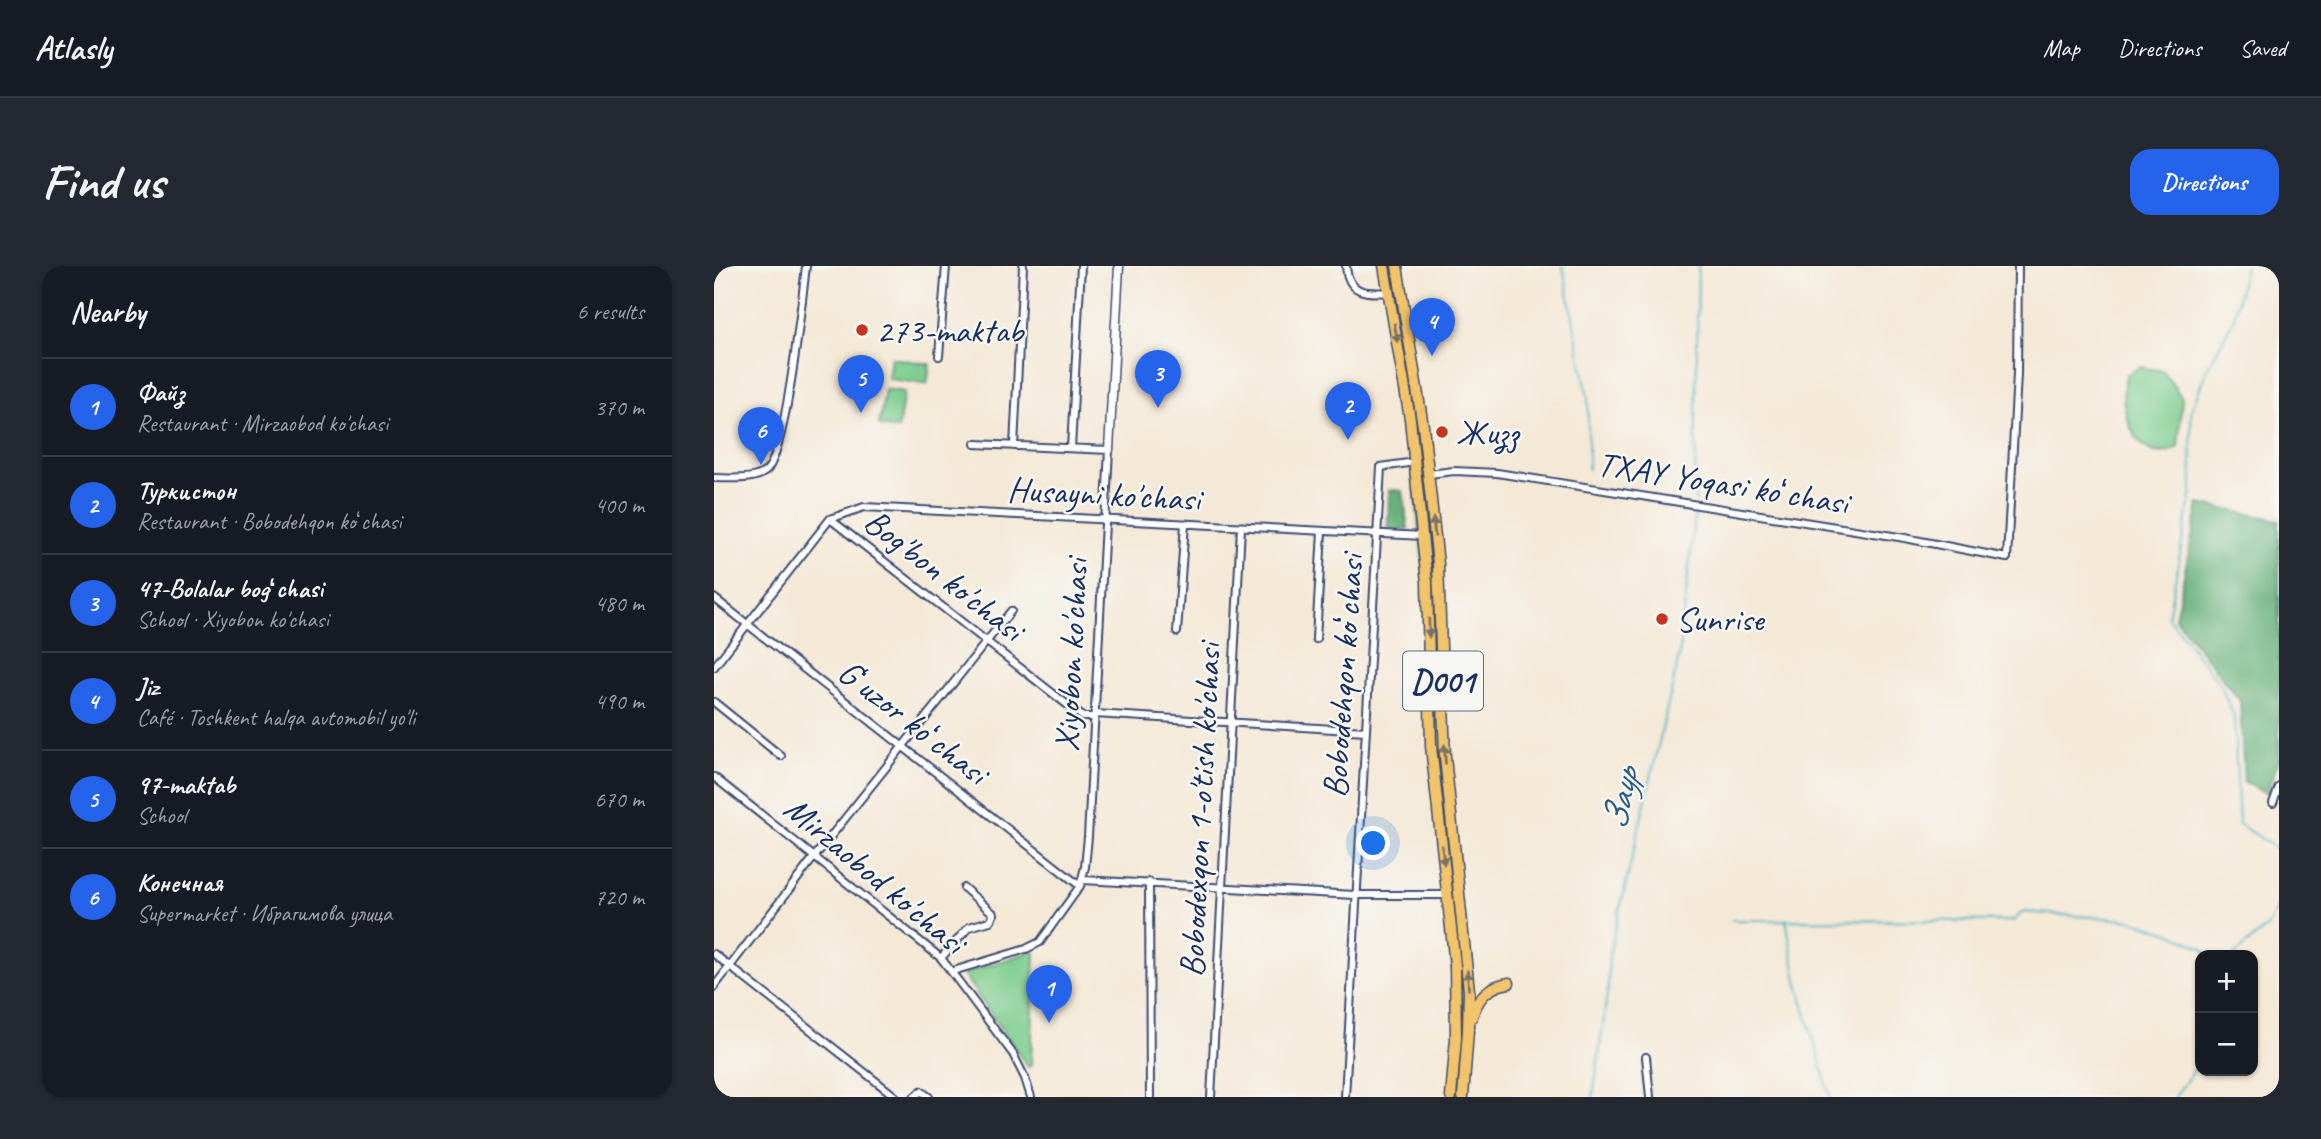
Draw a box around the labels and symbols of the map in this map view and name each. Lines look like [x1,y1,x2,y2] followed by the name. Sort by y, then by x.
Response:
[1409,298,1455,356] pin: 4
[876,308,1025,353] place label: 273-maktab
[854,322,870,338] marker: 273-maktab
[1391,322,1402,344] one-way arrow
[1135,350,1181,408] pin: 3
[838,355,884,413] pin: 5
[1325,382,1371,440] pin: 2
[738,407,784,465] pin: 6
[1456,410,1520,455] place label: Жизз
[1434,424,1450,440] marker: Жизз
[1594,441,1856,526] street label: TXAY Yoqasi koʻchasi
[1006,466,1206,522] street label: Husayni ko'chasi
[855,499,1036,654] street label: Bog'bon ko'chasi
[1428,515,1439,537] one-way arrow
[1312,549,1374,799] street label: Bobodehqon koʻchasi
[1043,553,1099,753] street label: Xiyobon ko'chasi
[1676,597,1766,642] place label: Sunrise
[1654,611,1670,627] marker: Sunrise
[1423,617,1435,639] one-way arrow
[1169,637,1231,978] street label: Bobodexqon 1-o'tish ko'chasi
[829,649,1001,797] street label: Gʻuzor koʻchasi
[1403,652,1483,710] road number: D001
[1439,742,1450,764] one-way arrow
[1590,760,1651,834] water label: Заур
[775,786,978,967] street label: Mirzaobod ko'chasi
[1356,826,1390,860] your location
[1437,844,1448,866] one-way arrow
[1026,965,1072,1023] pin: 1
[1462,969,1473,991] one-way arrow

